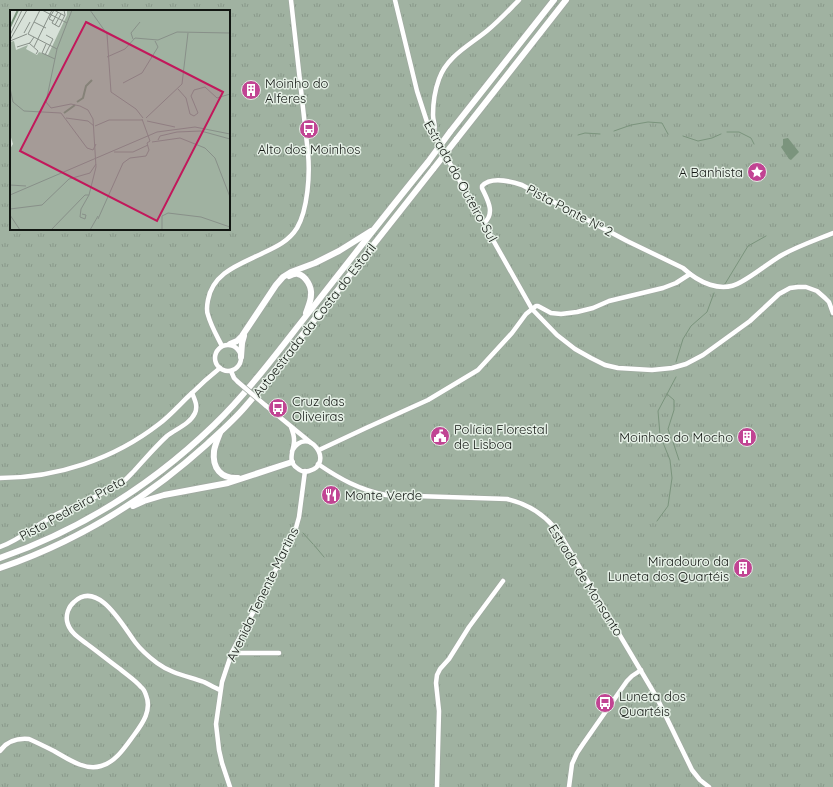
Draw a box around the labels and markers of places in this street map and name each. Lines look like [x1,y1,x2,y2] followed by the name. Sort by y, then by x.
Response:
[265,75,329,106] place label: Moinho do Alferes
[240,79,262,101] building icon: Moinho do Alferes
[298,118,320,140] bus stop icon: Alto dos Moinhos
[258,141,360,157] place label: Alto dos Moinhos
[746,161,768,183] place icon: A Banhista
[679,164,743,180] place label: A Banhista
[292,393,345,424] place label: Cruz das Oliveiras
[267,397,289,419] bus stop icon: Cruz das Oliveiras
[454,421,548,452] place label: Polícia Florestal de Lisboa
[429,425,451,447] public building icon: Polícia Florestal de Lisboa
[736,426,758,448] building icon: Moinhos do Mocho
[619,429,733,445] place label: Moinhos do Mocho
[320,484,342,506] restaurant icon: Monte Verde
[345,487,422,503] place label: Monte Verde
[608,553,729,584] place label: Miradouro da Luneta dos Quartéis
[732,557,754,579] building icon: Miradouro da Luneta dos Quartéis
[619,688,686,719] place label: Luneta dos Quartéis
[594,692,616,714] bus stop icon: Luneta dos Quartéis

